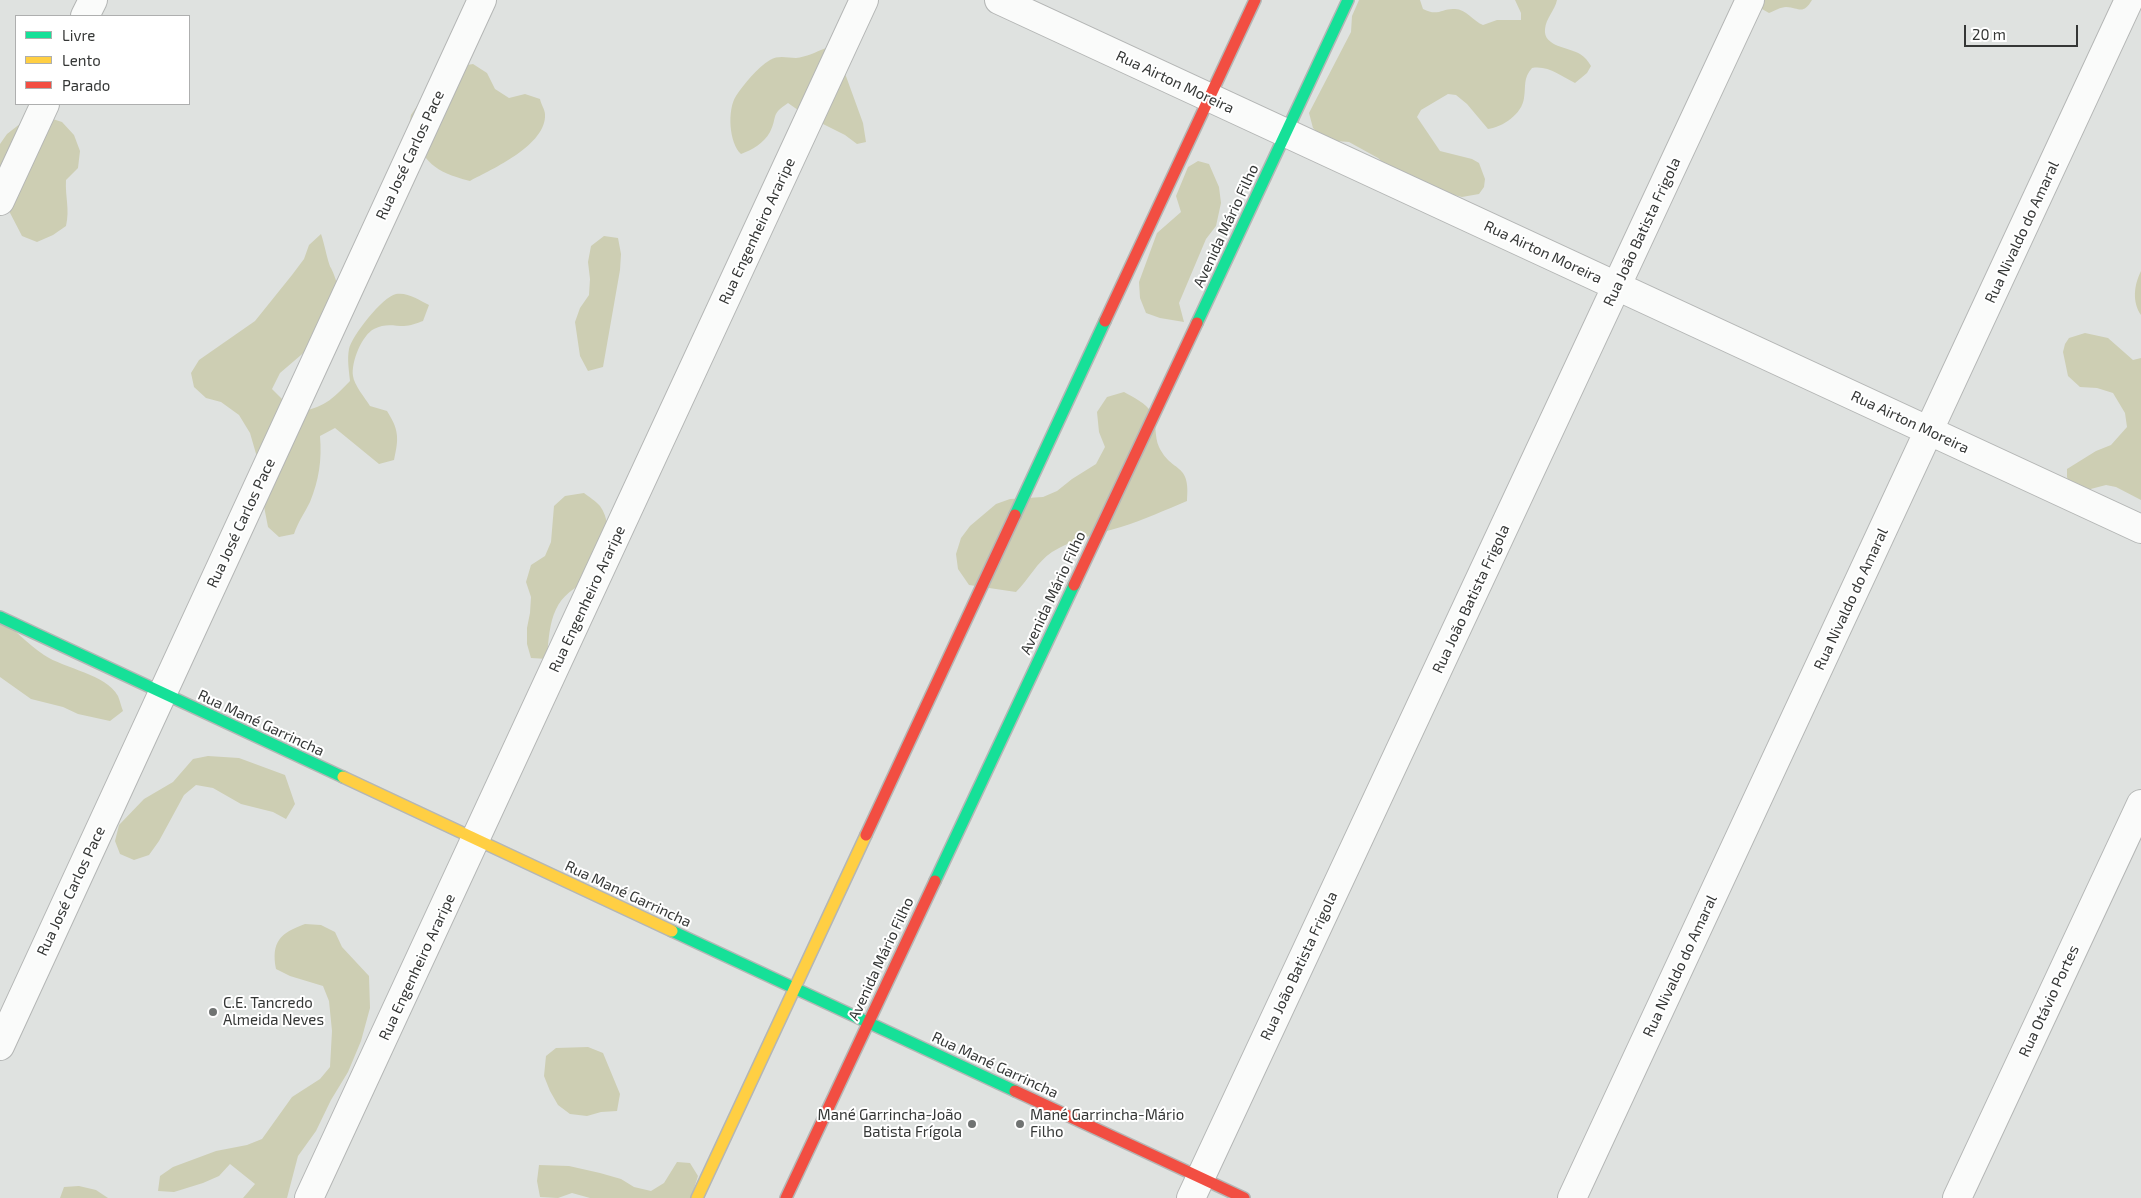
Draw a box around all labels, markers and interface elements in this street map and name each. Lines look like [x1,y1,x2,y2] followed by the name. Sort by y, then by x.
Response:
[15,15,190,105] legend
[1966,15,2080,47] scale bar
[1972,25,2006,43] text: 20 m
[62,26,95,44] text: Livre
[1113,47,1237,117] street label: Rua Airton Moreira
[62,51,101,69] text: Lento
[62,76,110,94] text: Parado
[372,87,448,223] street label: Rua José Carlos Pace
[715,155,799,307] street label: Rua Engenheiro Araripe
[1600,155,1684,309] street label: Rua João Batista Frigola
[1981,158,2063,306] street label: Rua Nivaldo do Amaral
[1190,161,1262,291] street label: Avenida Mário Filho
[1481,217,1605,287] street label: Rua Airton Moreira
[1848,387,1972,457] street label: Rua Airton Moreira
[203,455,279,591] street label: Rua José Carlos Pace
[1429,522,1513,676] street label: Rua João Batista Frigola
[545,523,629,675] street label: Rua Engenheiro Araripe
[1810,525,1892,673] street label: Rua Nivaldo do Amaral
[1017,528,1089,658] street label: Avenida Mário Filho
[195,686,327,760] street label: Rua Mané Garrincha
[33,823,109,959] street label: Rua José Carlos Pace
[562,857,694,931] street label: Rua Mané Garrincha
[1257,889,1341,1043] street label: Rua João Batista Frigola
[375,891,459,1043] street label: Rua Engenheiro Araripe
[1639,892,1721,1040] street label: Rua Nivaldo do Amaral
[845,894,917,1024] street label: Avenida Mário Filho
[2015,942,2083,1060] street label: Rua Otávio Portes
[223,994,324,1029] place label: C.E. Tancredo Almeida Neves
[207,1006,219,1018] marker: C.E. Tancredo Almeida Neves
[929,1028,1061,1102] street label: Rua Mané Garrincha
[818,1106,962,1141] place label: Mané Garrincha-João Batista Frígola
[1030,1106,1184,1141] place label: Mané Garrincha-Mário Filho
[966,1118,978,1130] marker: Mané Garrincha-João Batista Frígola
[1014,1118,1026,1130] marker: Mané Garrincha-Mário Filho

